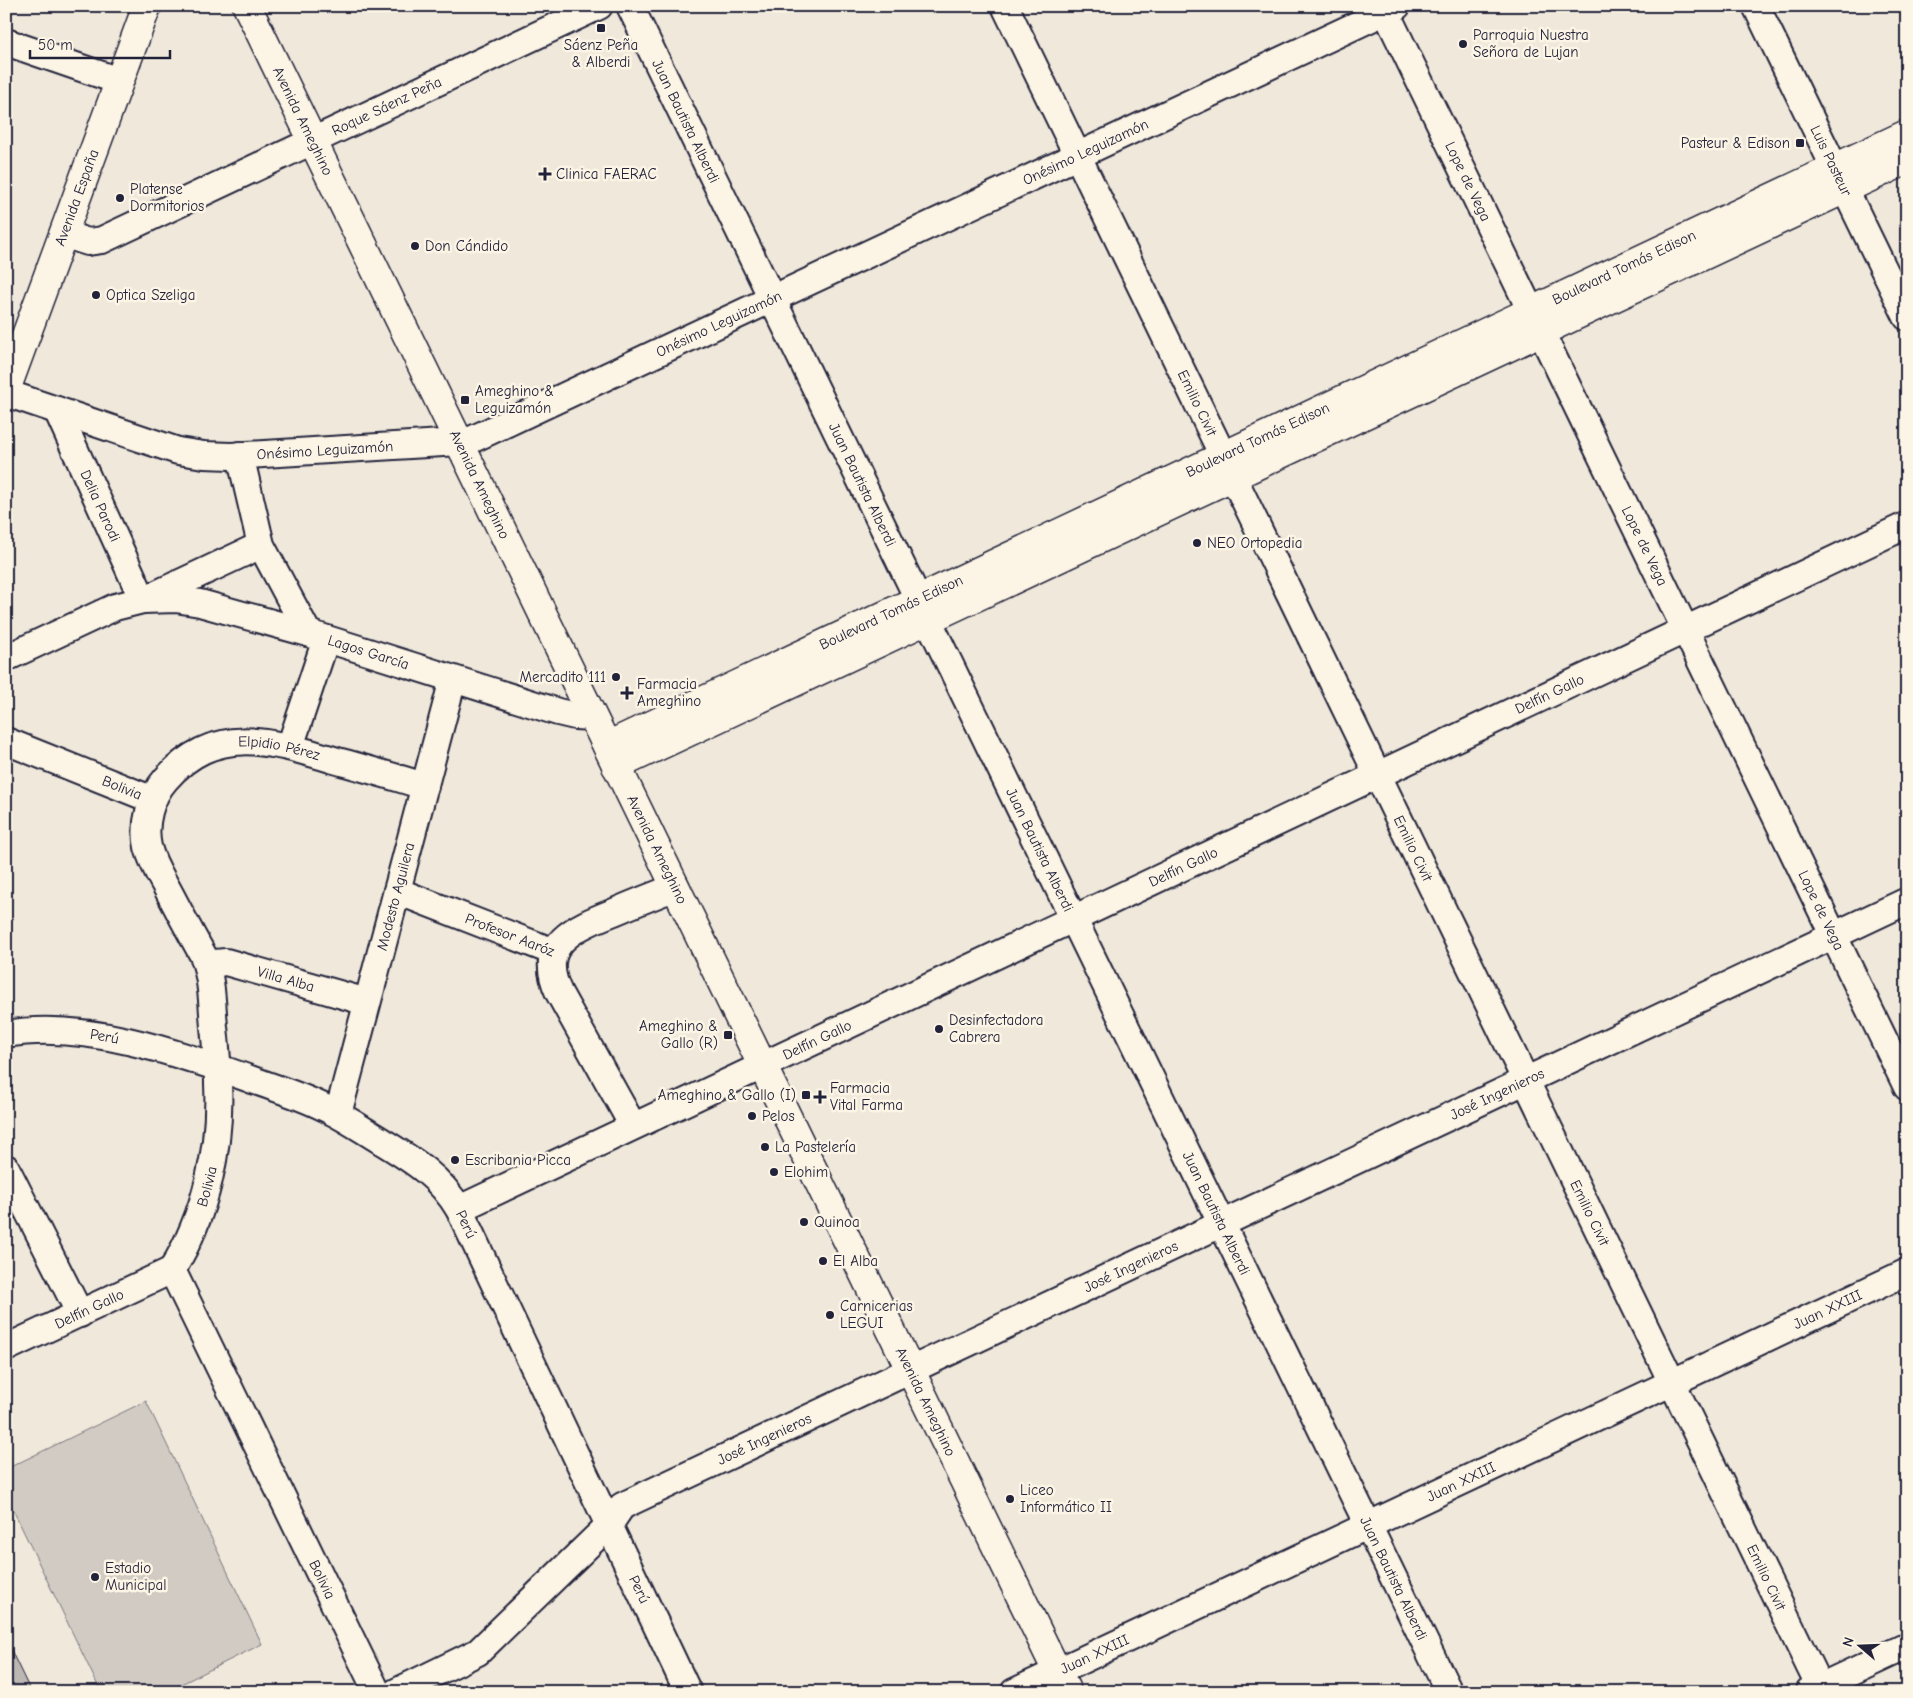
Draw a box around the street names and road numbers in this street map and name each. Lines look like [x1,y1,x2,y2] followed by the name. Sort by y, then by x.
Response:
[648,56,724,186] street label: Juan Bautista Alberdi
[269,64,337,179] street label: Avenida Ameghino
[329,72,444,140] street label: Roque Sáenz Peña
[1020,115,1151,189] street label: Onésimo Leguizamón
[1806,122,1856,199] street label: Luis Pasteur
[1441,139,1495,224] street label: Lope de Vega
[51,147,103,248] street label: Avenida España
[1549,226,1699,309] street label: Boulevard Tomás Edison
[653,287,785,361] street label: Onésimo Leguizamón
[1174,367,1221,439] street label: Emilio Civit
[1183,398,1332,481] street label: Boulevard Tomás Edison
[825,420,900,549] street label: Juan Bautista Alberdi
[446,427,514,542] street label: Avenida Ameghino
[256,437,394,463] street label: Onésimo Leguizamón
[76,467,124,544] street label: Delia Parodi
[1618,503,1672,589] street label: Lope de Vega
[816,571,966,654] street label: Boulevard Tomás Edison
[325,631,411,673] street label: Lagos García
[1512,670,1587,718] street label: Delfín Gallo
[238,732,323,764] street label: Elpidio Pérez
[99,771,145,804] street label: Bolivia
[1002,785,1078,915] street label: Juan Bautista Alberdi
[623,792,691,907] street label: Avenida Ameghino
[1390,812,1437,885] street label: Emilio Civit
[373,841,418,952] street label: Modesto Aguilera
[1146,843,1221,891] street label: Delfín Gallo
[1794,867,1848,953] street label: Lope de Vega
[462,909,558,961] street label: Profesor Aaróz
[255,962,317,996] street label: Villa Alba
[780,1016,855,1064] street label: Delfín Gallo
[89,1025,120,1048] street label: Perú
[1447,1064,1547,1124] street label: José Ingenieros
[1179,1148,1254,1278] street label: Juan Bautista Alberdi
[193,1164,221,1209] street label: Bolivia
[1566,1177,1614,1249] street label: Emilio Civit
[452,1207,481,1241] street label: Perú
[1081,1237,1181,1296] street label: José Ingenieros
[52,1285,127,1333] street label: Delfín Gallo
[1790,1285,1865,1333] street label: Juan XXIII
[892,1344,960,1459] street label: Avenida Ameghino
[714,1409,814,1469] street label: José Ingenieros
[1424,1458,1498,1506] street label: Juan XXIII
[1356,1514,1431,1643] street label: Juan Bautista Alberdi
[1743,1541,1790,1614] street label: Emilio Civit
[305,1557,339,1602] street label: Bolivia
[625,1572,654,1606] street label: Perú
[1057,1630,1132,1678] street label: Juan XXIII

